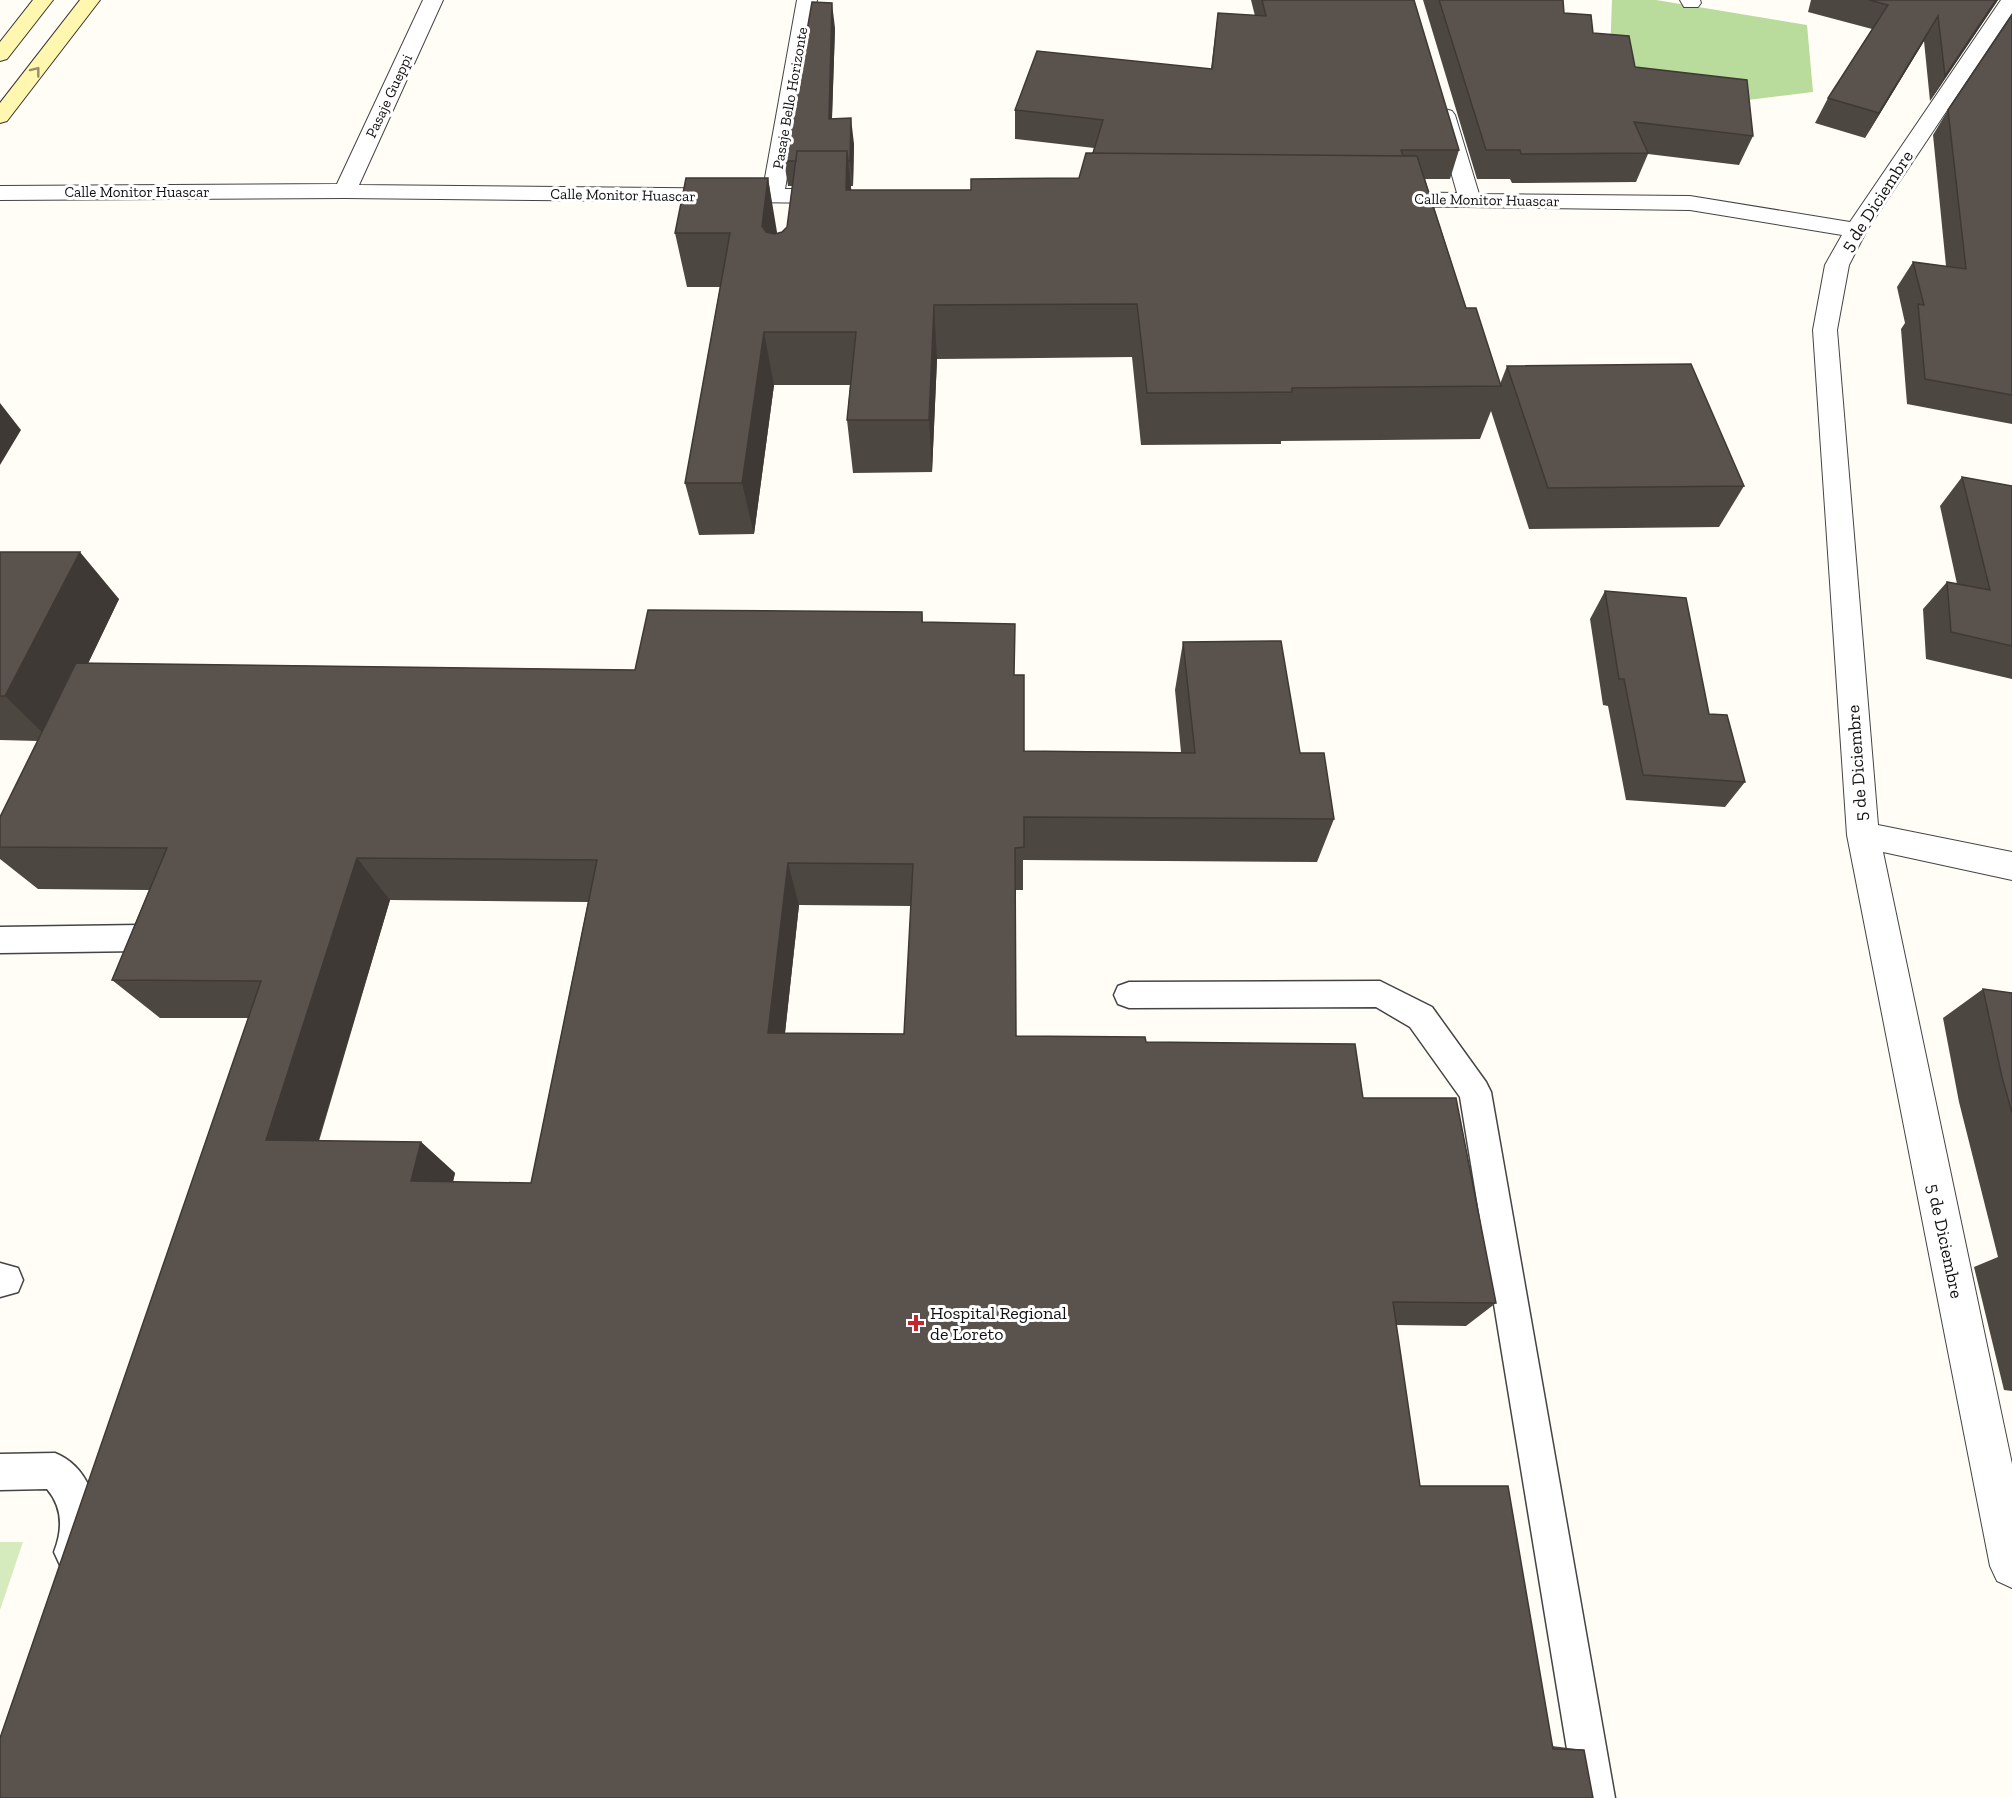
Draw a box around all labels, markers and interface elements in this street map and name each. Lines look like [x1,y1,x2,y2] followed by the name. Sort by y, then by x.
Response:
[769,26,811,170] street label: Pasaje Bello Horizonte
[362,51,416,141] street label: Pasaje Gueppi
[28,66,39,77] one-way arrow
[1836,146,1918,256] street label: 5 de Diciembre
[64,183,210,201] street label: Calle Monitor Huascar
[550,185,696,205] street label: Calle Monitor Huascar
[1414,190,1560,210] street label: Calle Monitor Huascar
[1842,704,1872,822] street label: 5 de Diciembre
[1922,1182,1968,1300] street label: 5 de Diciembre
[930,1302,1067,1345] place label: Hospital Regional de Loreto
[907,1314,925,1332] marker: Hospital Regional de Loreto

